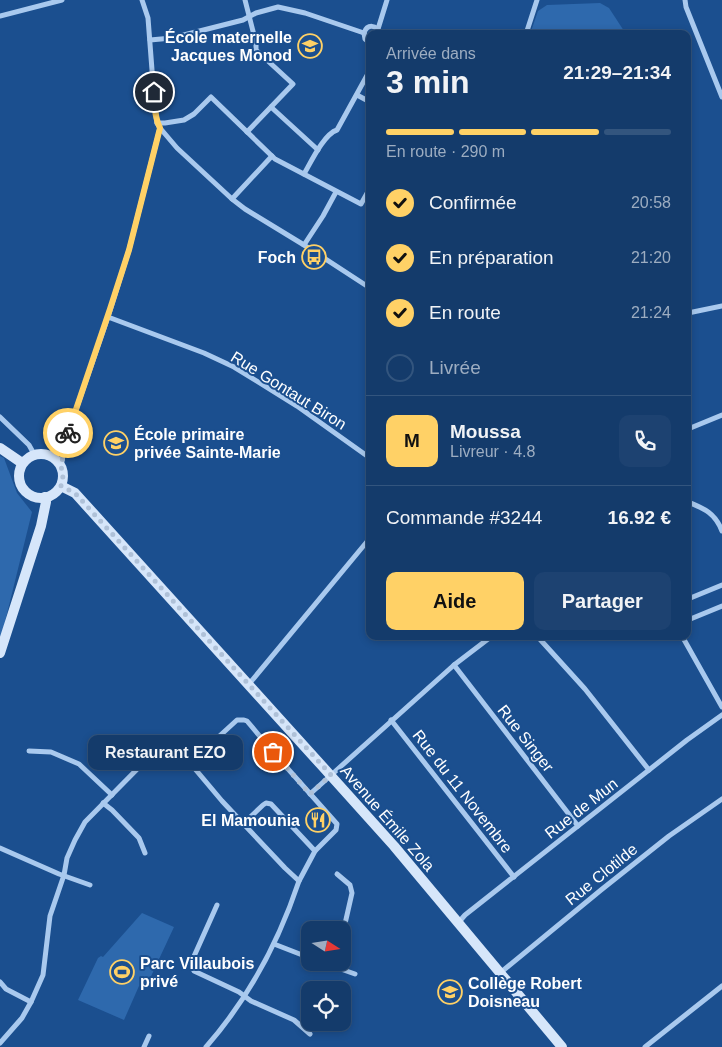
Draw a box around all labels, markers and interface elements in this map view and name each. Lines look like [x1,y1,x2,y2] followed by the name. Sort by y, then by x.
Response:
[165,28,292,64] place label: École maternelle Jacques Monod
[297,33,323,59] school or university icon: École maternelle Jacques Monod
[386,45,476,62] text: Arrivée dans
[563,62,671,83] text: 21:29–21:34
[386,64,470,100] text: 3 min
[133,71,175,113] pin
[140,78,168,106] icon: home
[386,143,505,160] text: En route · 290 m
[386,189,414,217] icon: check
[429,192,517,213] text: Confirmée
[631,194,671,211] text: 20:58
[301,244,327,270] bus stop icon: Foch
[386,244,414,272] icon: check
[429,247,554,268] text: En préparation
[258,249,296,266] place label: Foch
[631,249,671,266] text: 21:20
[386,299,414,327] icon: check
[429,302,501,323] text: En route
[631,304,671,321] text: 21:24
[228,348,349,433] street label: Rue Gontaut Biron
[429,357,481,378] text: Livrée
[43,408,93,458] courier
[619,415,671,467] button: phone
[54,419,82,447] icon: bike
[450,421,521,442] text: Moussa
[134,425,281,461] place label: École primaire privée Sainte-Marie
[103,430,129,456] school or university icon: École primaire privée Sainte-Marie
[404,430,420,451] text: M
[450,443,535,460] text: Livreur · 4.8
[386,507,542,528] text: Commande #3244
[608,507,671,528] text: 16.92 €
[386,572,524,630] button: Aide
[534,572,671,630] button: Partager
[494,702,557,776] street label: Rue Singer
[409,727,516,856] street label: Rue du 11 Novembre
[252,731,294,773] pin
[88,734,243,770] callout: Restaurant EZO
[259,738,287,766] icon: bag
[105,744,226,761] text: Restaurant EZO
[337,762,439,875] street label: Avenue Émile Zola
[542,775,621,842] street label: Rue de Mun
[305,807,331,833] restaurant icon: El Mamounia
[201,812,300,829] place label: El Mamounia
[562,840,641,908] street label: Rue Clotilde
[301,921,351,971] north arrow
[301,921,351,1031] map controls
[140,955,255,990] place label: Parc Villaubois privé
[109,959,135,985] sports icon: Parc Villaubois privé
[468,975,582,1010] place label: Collège Robert Doisneau
[437,979,463,1005] school or university icon: Collège Robert Doisneau
[301,981,351,1031] button: locate

